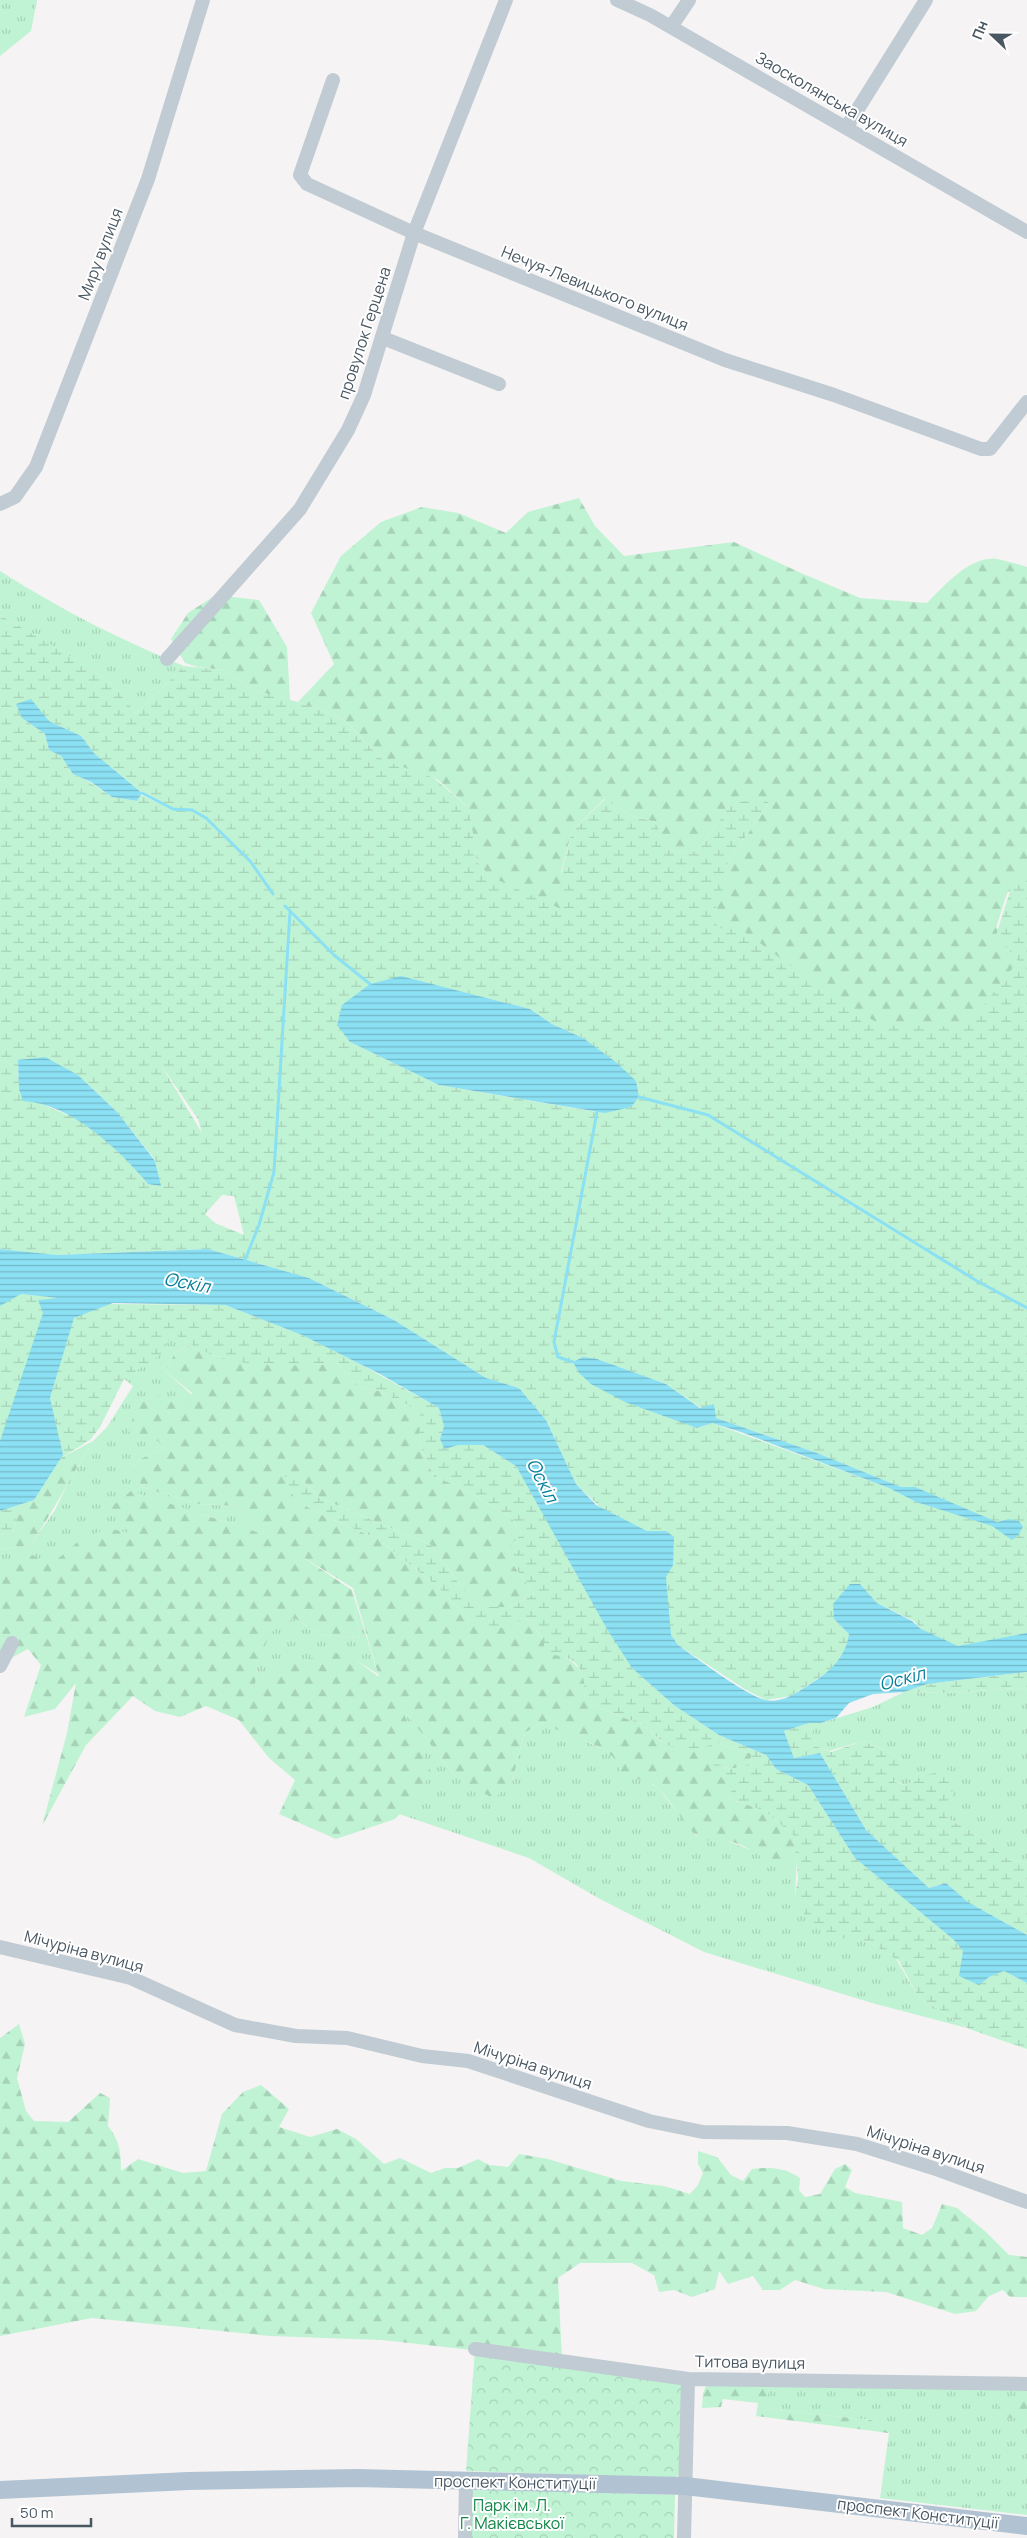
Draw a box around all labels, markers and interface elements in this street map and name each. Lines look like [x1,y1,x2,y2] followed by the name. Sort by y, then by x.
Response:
[967,10,1017,60] north arrow
[967,18,992,42] text: Пн
[752,46,912,152] street label: Заосколянська вулиця
[72,205,128,303] street label: Миру вулиця
[498,240,692,336] street label: Нечуя-Левицького вулиця
[332,264,396,402] street label: провулок Герцена
[162,1266,214,1298] water label: Оскіл
[521,1454,565,1508] water label: Оскіл
[876,1660,929,1696] water label: Оскіл
[22,1924,146,1978] street label: Мічуріна вулиця
[471,2036,595,2094] street label: Мічуріна вулиця
[864,2120,988,2178] street label: Мічуріна вулиця
[695,2350,805,2374] street label: Титова вулиця
[434,2470,597,2494] street label: проспект Конституції
[836,2492,1001,2534] street label: проспект Конституції
[460,2494,565,2534] park label: Парк ім. Л. Г. Макієвської
[12,2496,91,2528] scale bar
[20,2502,54,2523] text: 50 m

